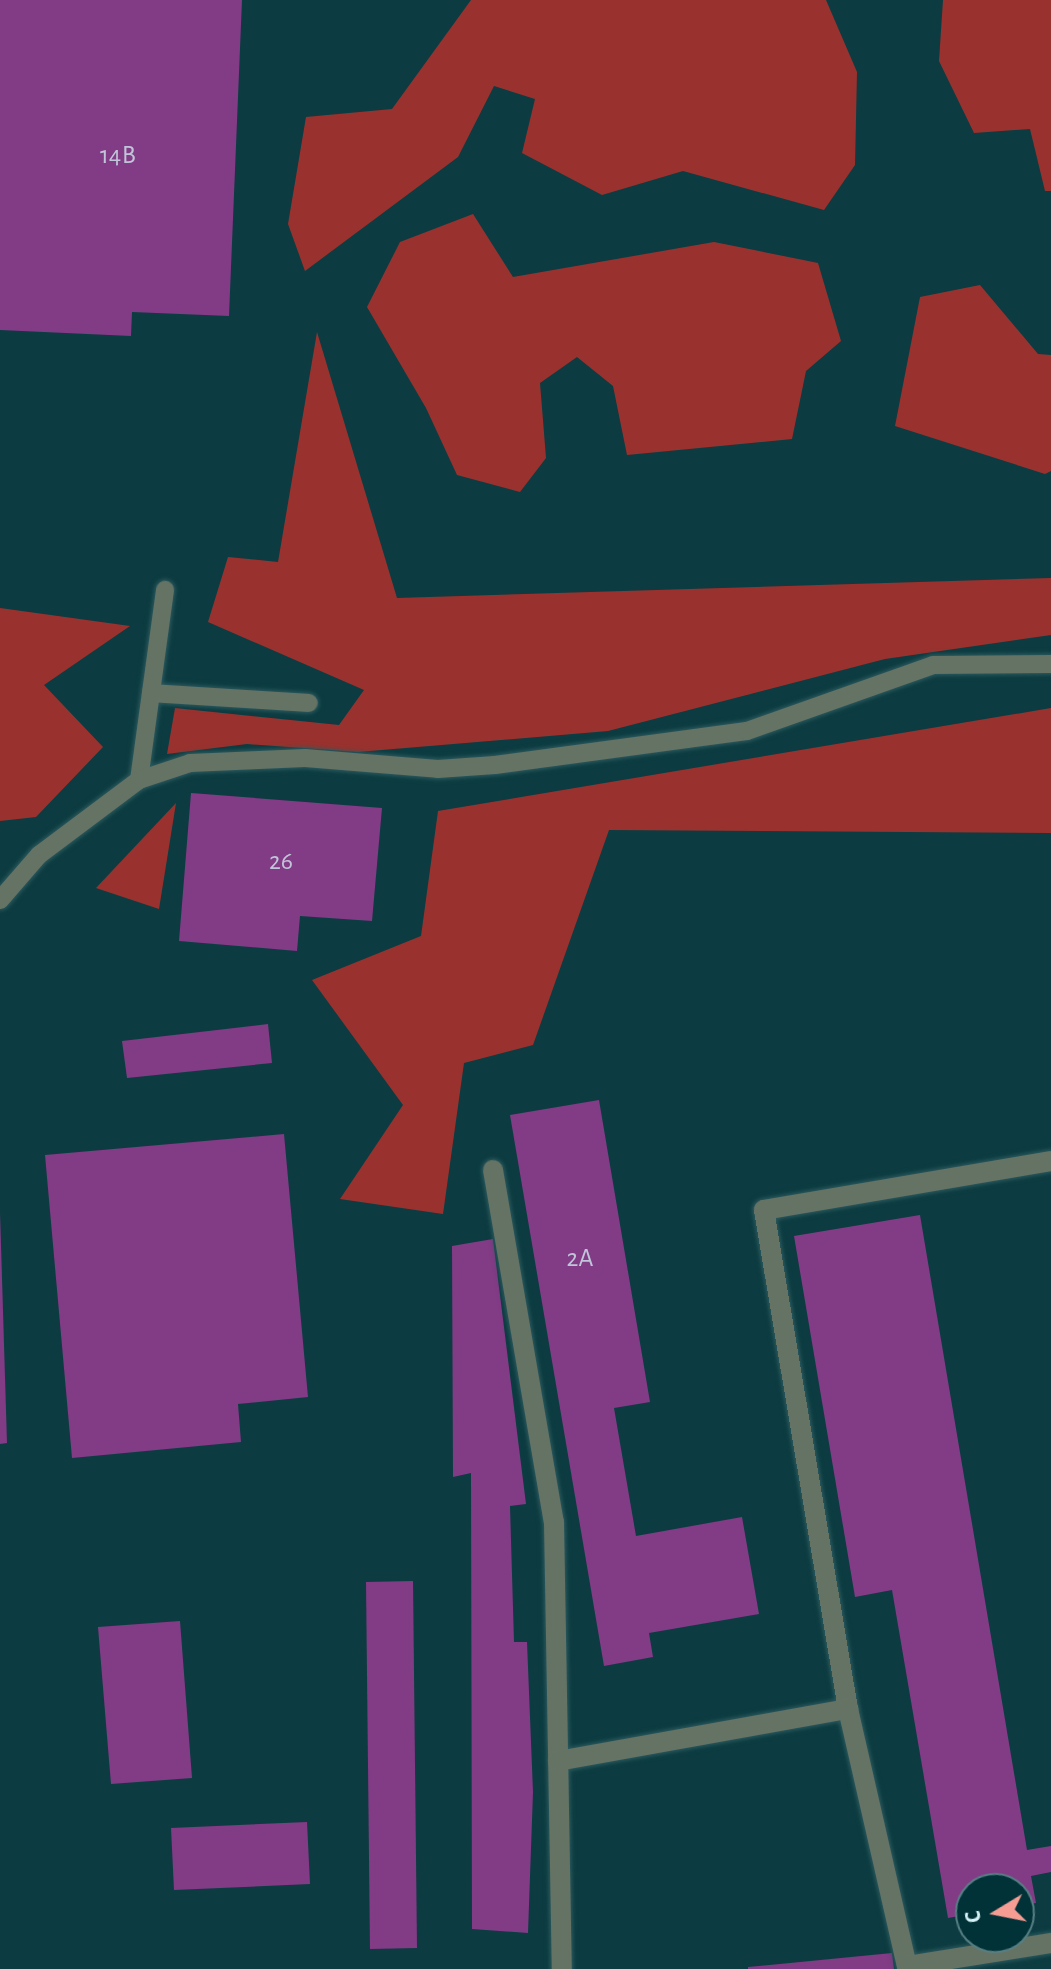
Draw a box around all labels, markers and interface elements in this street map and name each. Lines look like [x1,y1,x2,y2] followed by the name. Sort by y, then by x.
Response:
[100,140,136,172] house number: 14В
[269,846,293,878] house number: 26
[566,1243,594,1275] house number: 2А
[955,1873,1035,1953] north arrow
[961,1909,985,1925] text: С

